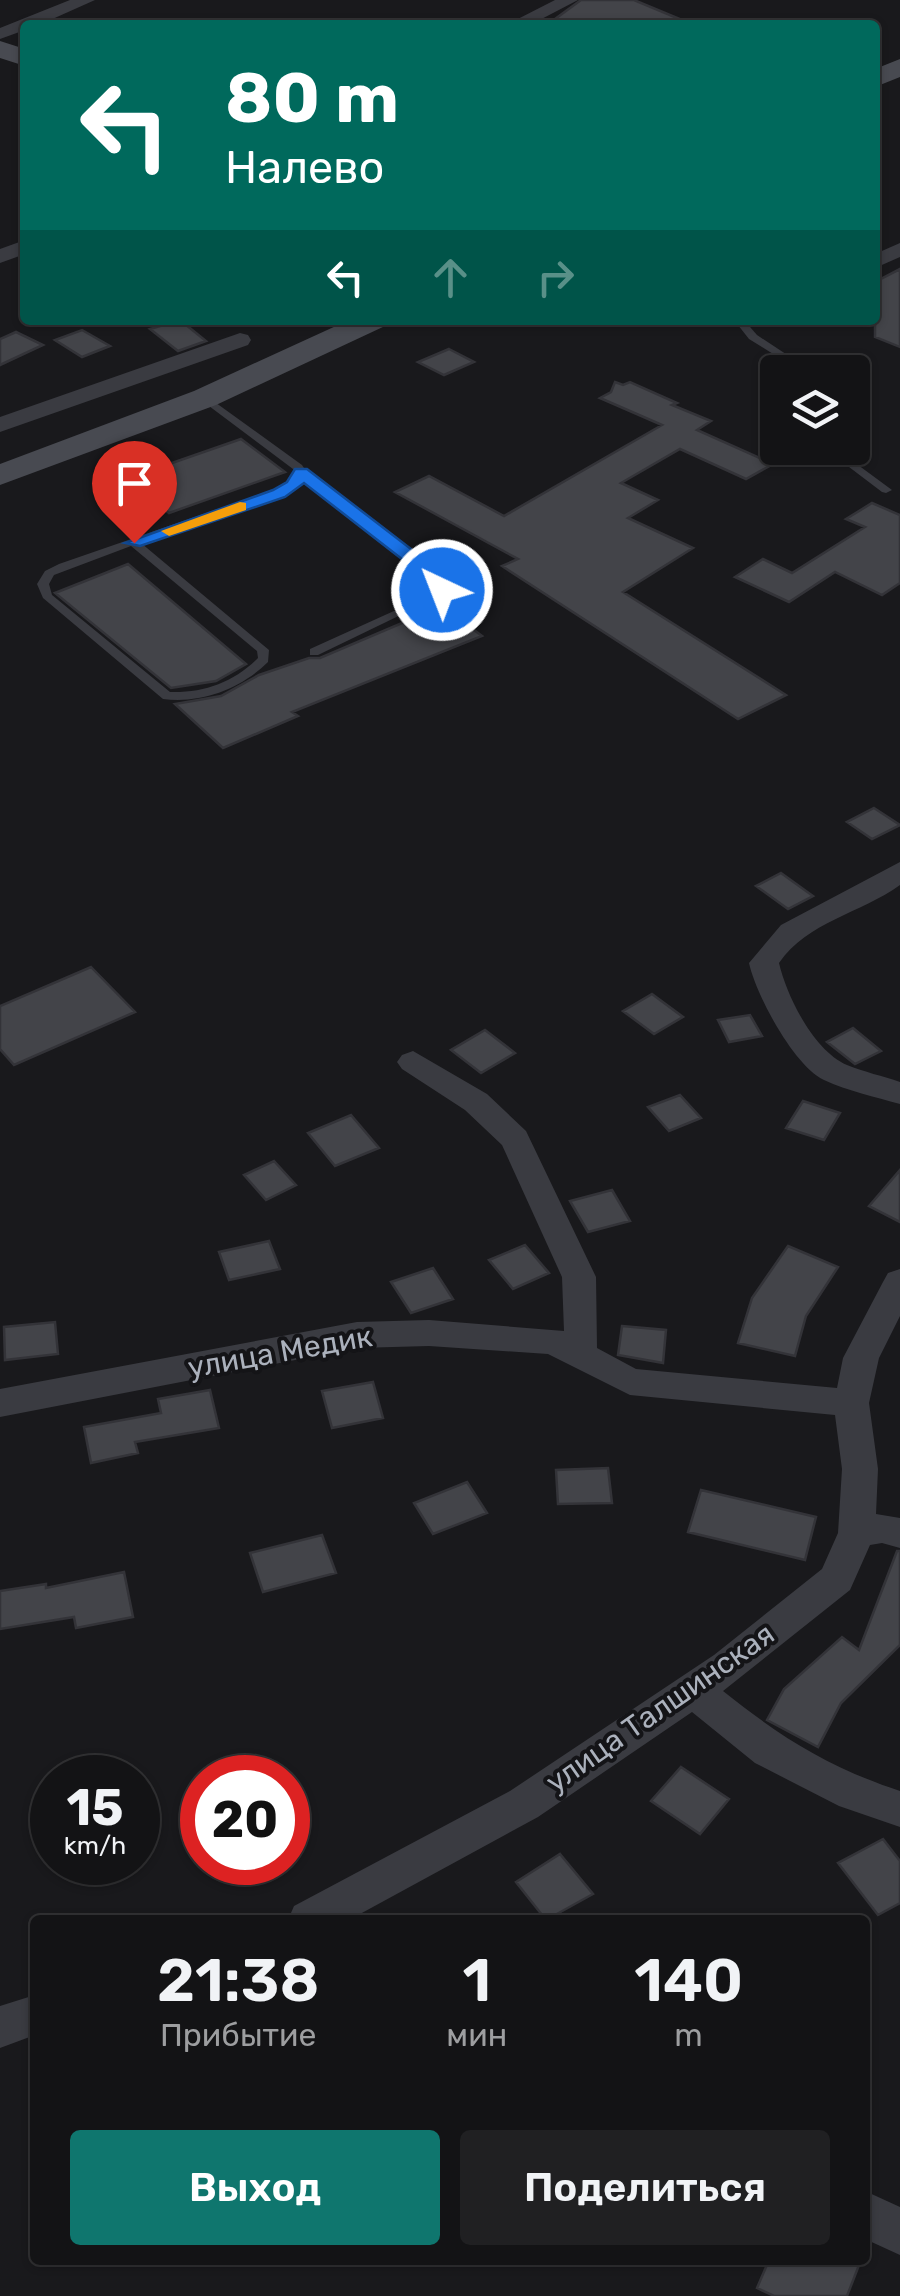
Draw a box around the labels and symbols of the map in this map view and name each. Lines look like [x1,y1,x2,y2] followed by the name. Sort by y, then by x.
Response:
[92,441,177,544] pin
[390,538,494,642] position arrow
[185,1318,375,1386] street label: улица Медик
[539,1616,781,1800] street label: улица Талшинская
[180,1755,310,1885] speed limit sign: 20

